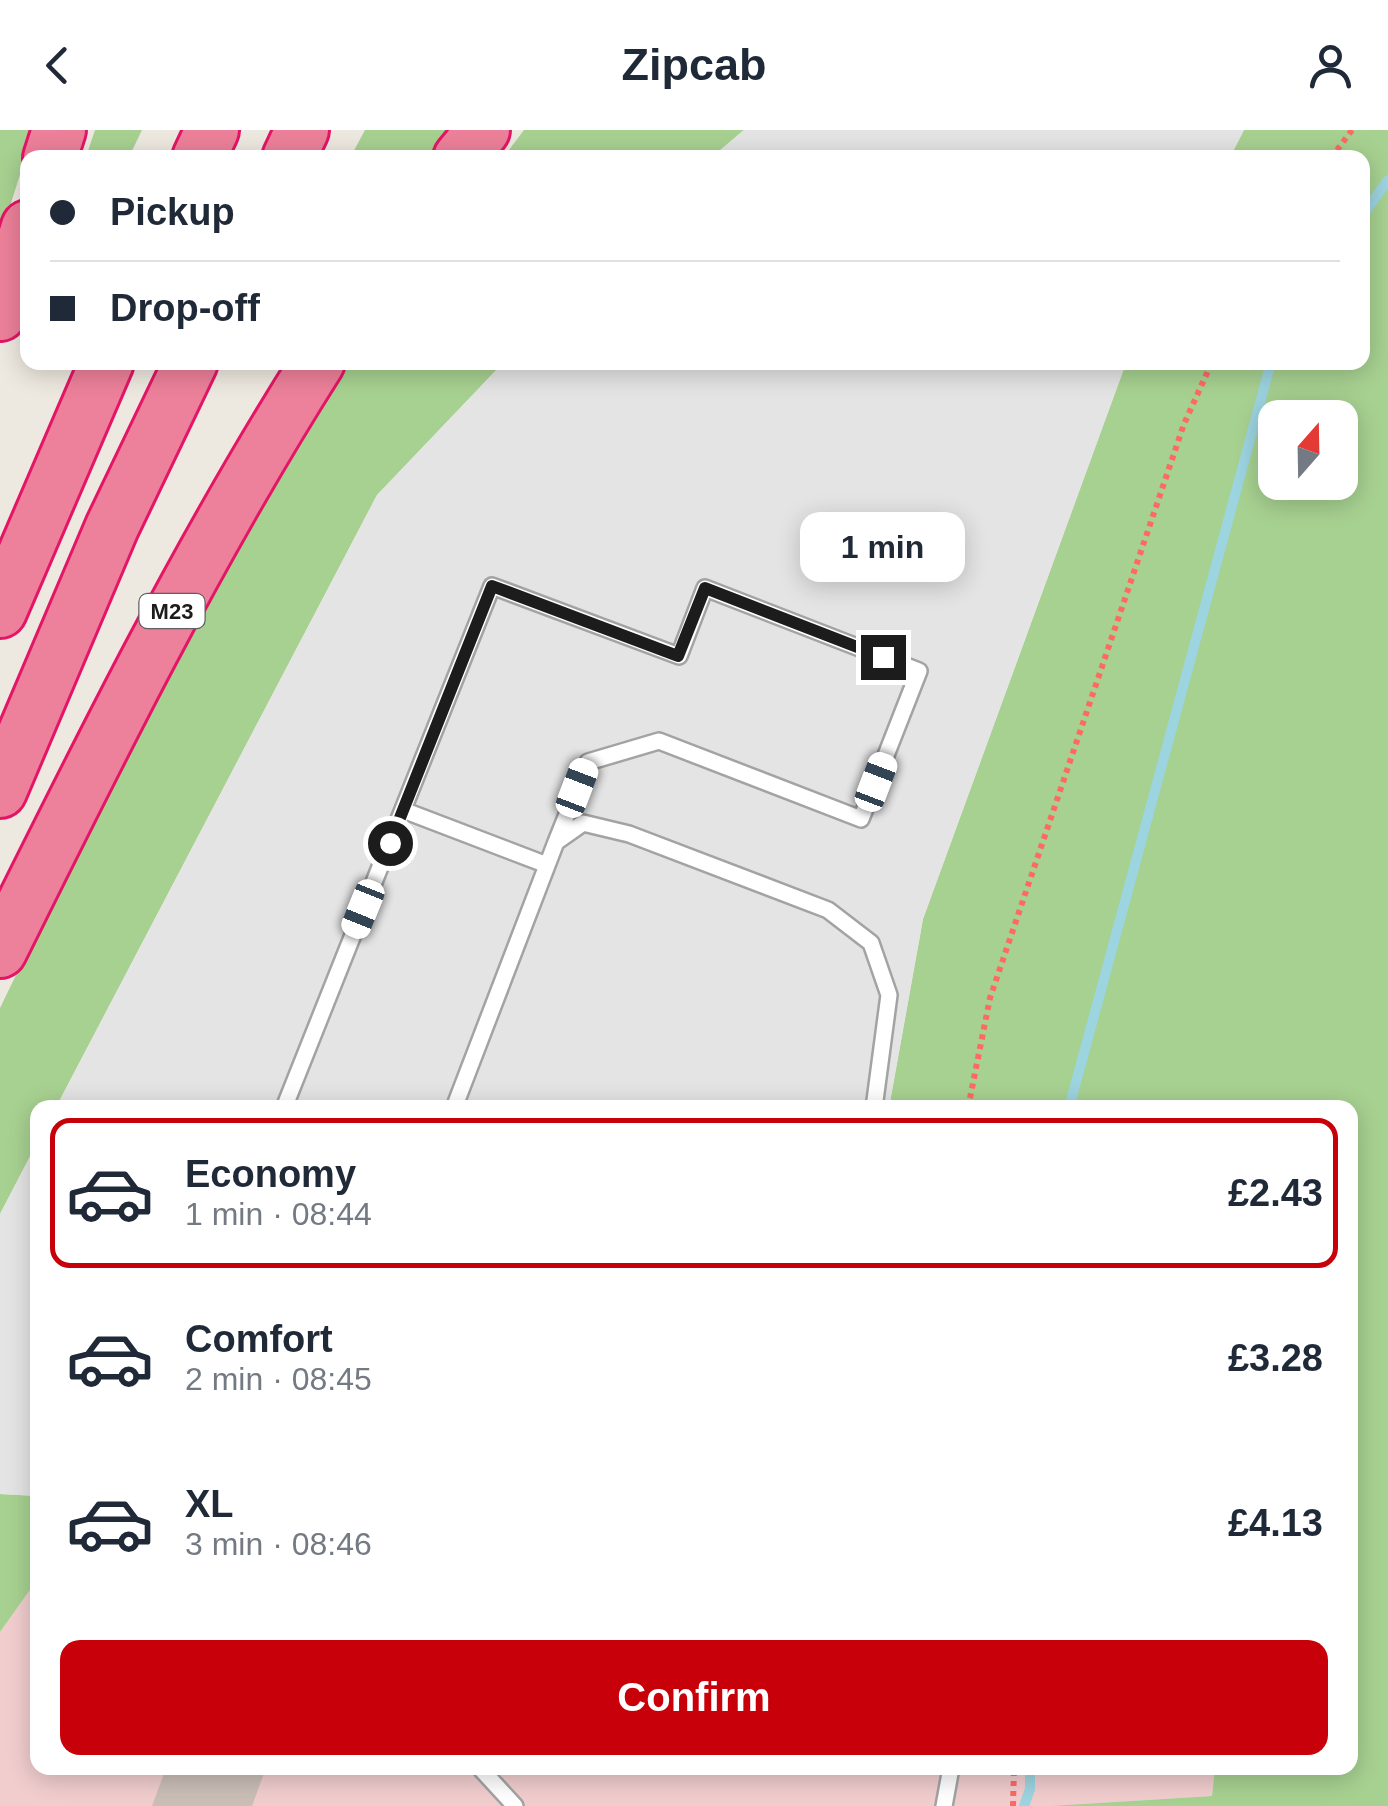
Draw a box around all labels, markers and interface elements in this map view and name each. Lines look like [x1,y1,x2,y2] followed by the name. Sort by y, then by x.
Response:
[30,38,85,93] icon: back
[1303,38,1358,93] icon: person
[621,39,767,90] text: Zipcab
[110,191,235,233] text: Pickup
[110,287,260,329] text: Drop-off
[1258,400,1358,500] north arrow
[1258,400,1358,500] map controls
[800,512,966,582] callout: 1 min
[841,529,924,565] text: 1 min
[140,594,204,628] road number: M23
[861,635,906,680] route end
[851,749,901,815] car
[552,755,602,821] car
[368,821,413,866] route start
[338,876,388,942] car
[65,1148,155,1238] icon: car
[185,1153,356,1195] text: Economy
[1228,1172,1323,1214] text: £2.43
[185,1196,372,1232] text: 1 min · 08:44
[65,1313,155,1403] icon: car
[185,1318,333,1360] text: Comfort
[1228,1337,1323,1379] text: £3.28
[185,1361,372,1397] text: 2 min · 08:45
[65,1478,155,1568] icon: car
[185,1483,234,1525] text: XL
[1228,1502,1323,1544] text: £4.13
[185,1526,372,1562] text: 3 min · 08:46
[60,1640,1328,1755] button: Confirm

